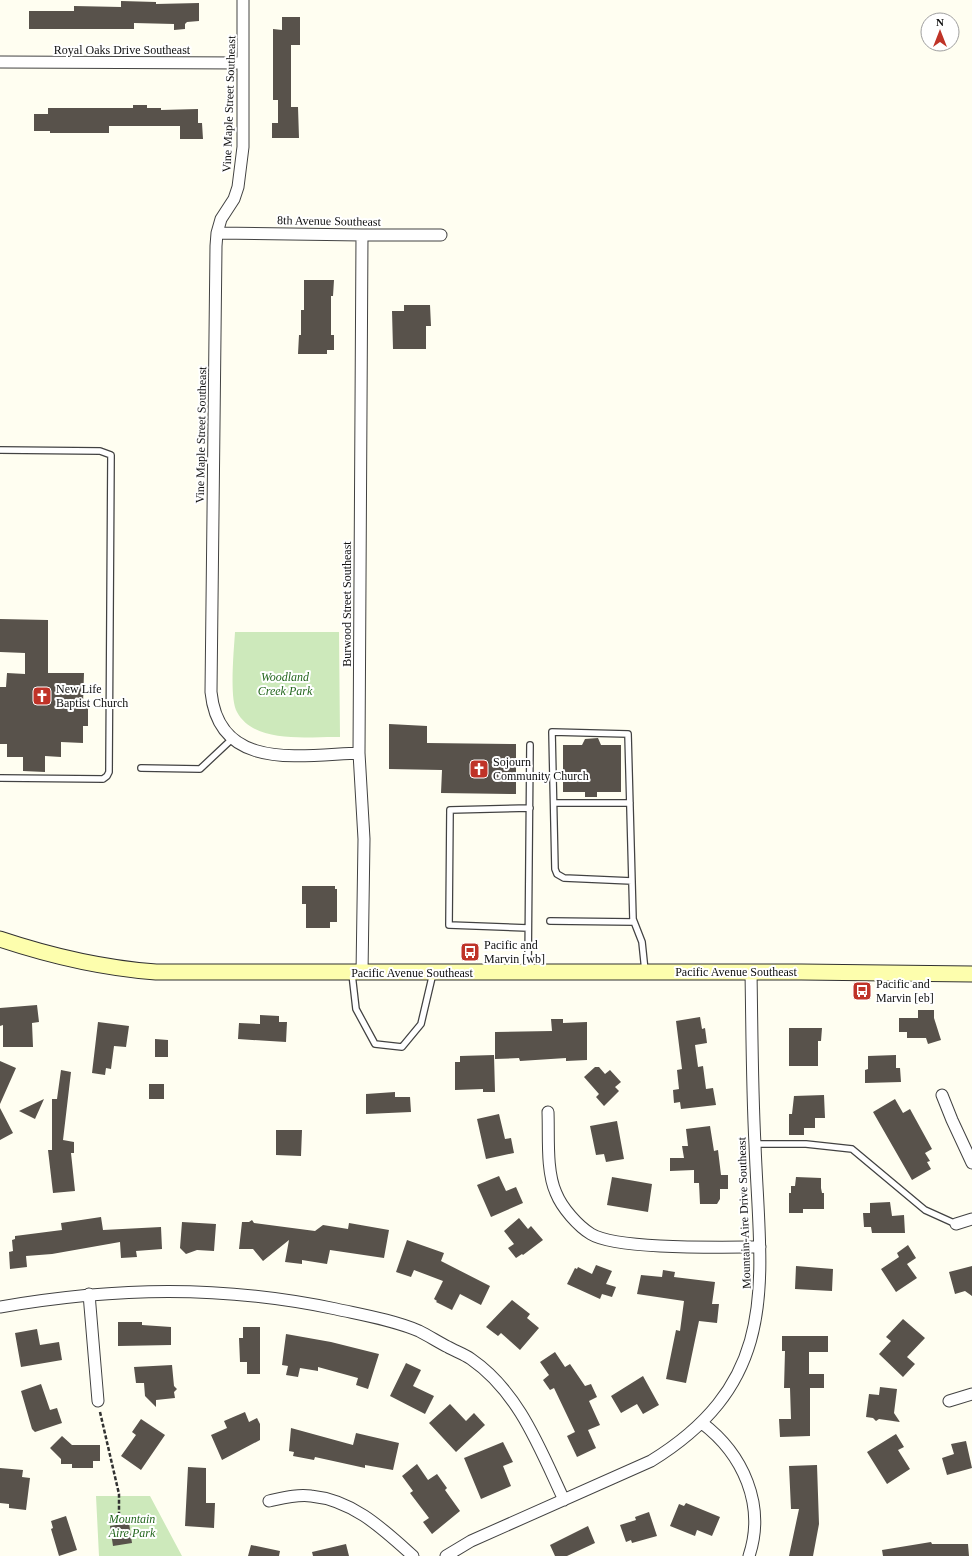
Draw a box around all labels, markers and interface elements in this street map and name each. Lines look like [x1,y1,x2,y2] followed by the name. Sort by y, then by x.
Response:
[920,12,960,52] north arrow
[936,16,944,28] text: N
[220,35,238,173] street label: Vine Maple Street Southeast
[54,43,191,57] street label: Royal Oaks Drive Southeast
[277,213,382,229] street label: 8th Avenue Southeast
[193,366,209,504] street label: Vine Maple Street Southeast
[340,541,354,667] street label: Burwood Street Southeast
[258,670,313,698] park label: Woodland Creek Park
[56,682,128,710] place label: New Life Baptist Church
[31,685,53,707] church icon: New Life Baptist Church
[493,755,589,783] place label: Sojourn Community Church
[468,758,490,780] church icon: Sojourn Community Church
[484,938,545,966] place label: Pacific and Marvin [wb]
[459,941,481,963] bus stop icon: Pacific and Marvin [wb]
[675,965,798,979] street label: Pacific Avenue Southeast
[351,966,474,980] street label: Pacific Avenue Southeast
[876,977,934,1005] place label: Pacific and Marvin [eb]
[851,980,873,1002] bus stop icon: Pacific and Marvin [eb]
[734,1136,754,1289] street label: Mountain-Aire Drive Southeast
[108,1512,156,1540] park label: Mountain Aire Park

